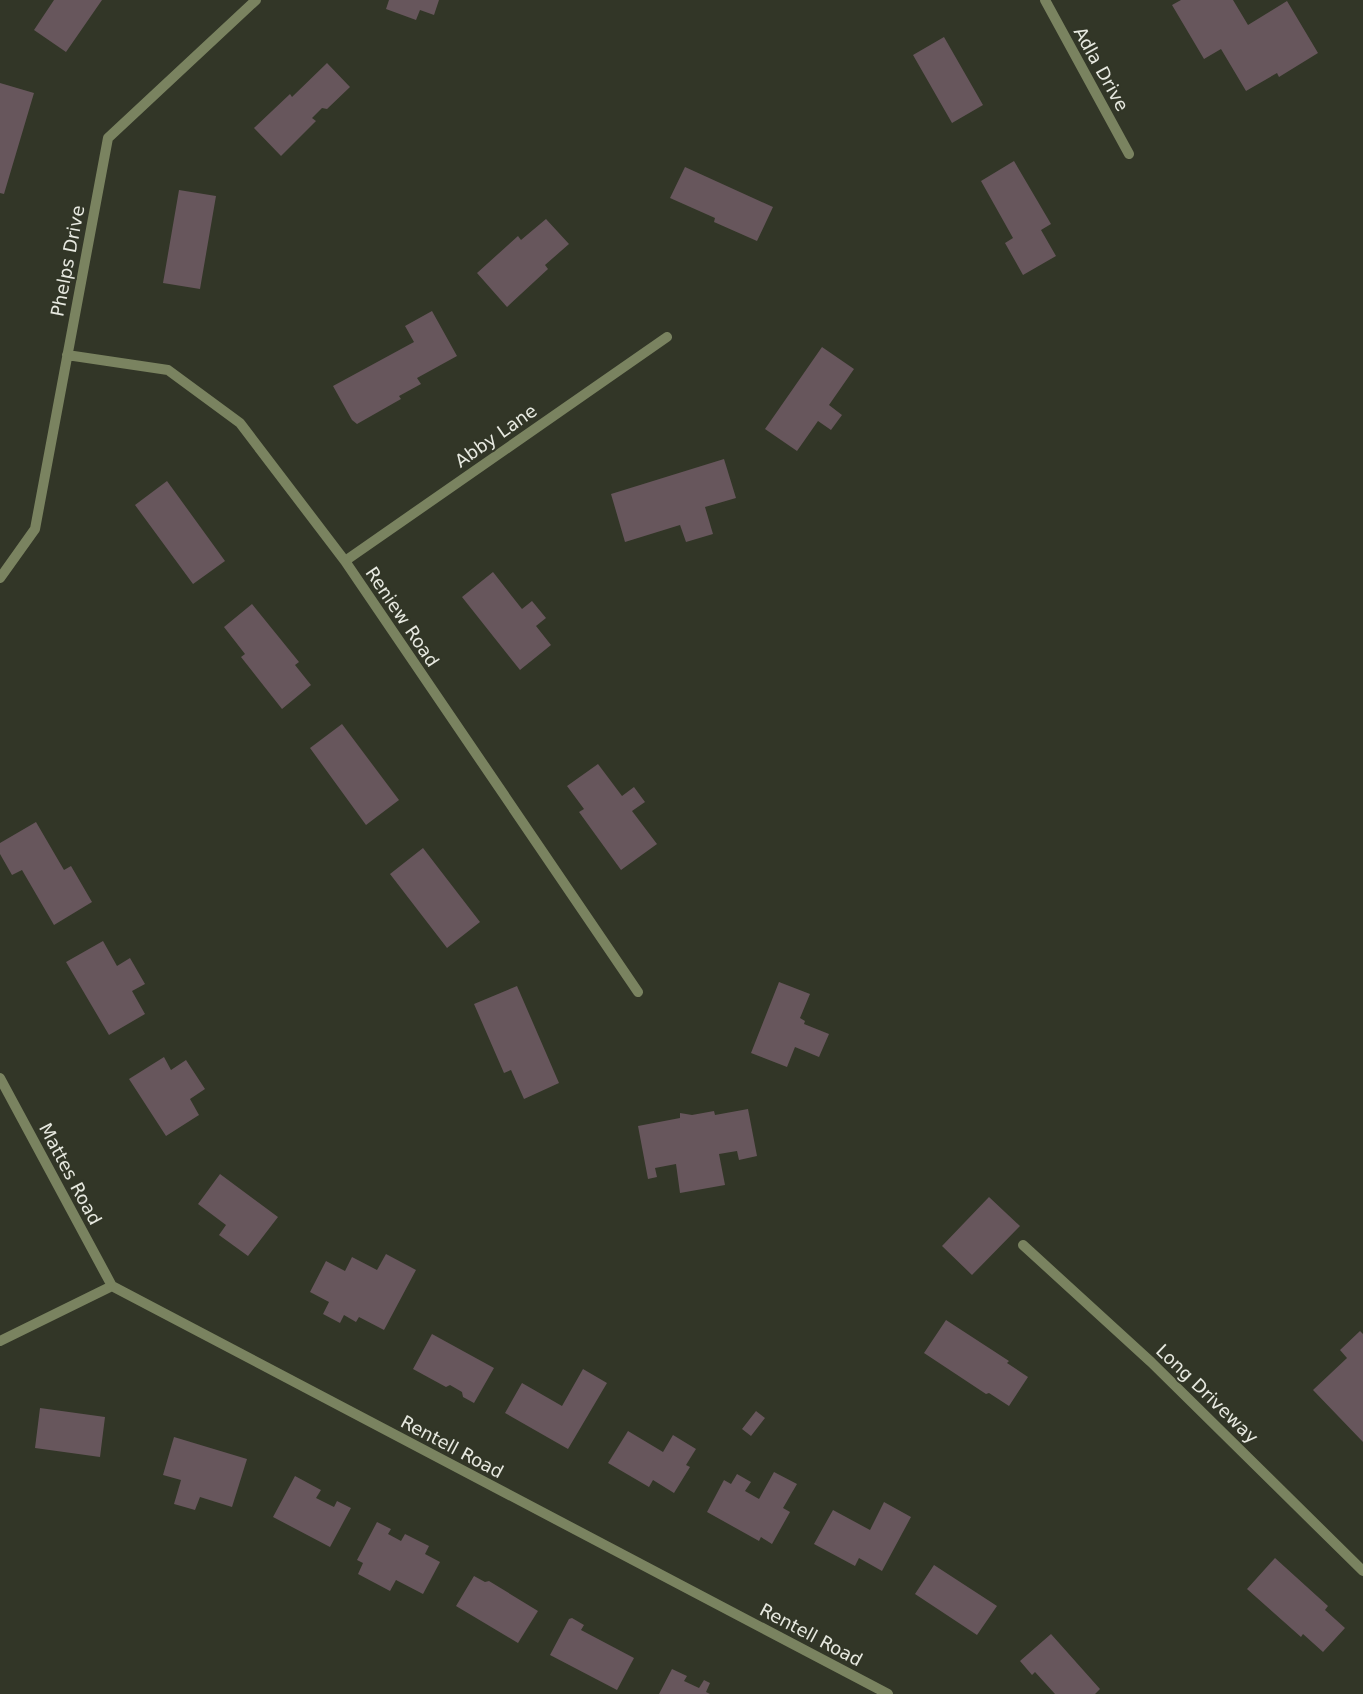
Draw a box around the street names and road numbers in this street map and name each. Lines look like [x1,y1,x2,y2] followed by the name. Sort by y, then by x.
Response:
[1070,23,1133,115] street label: Adla Drive
[46,204,89,318] street label: Phelps Drive
[451,400,541,471] street label: Abby Lane
[361,563,444,671] street label: Reniew Road
[35,1119,106,1228] street label: Mattes Road
[1152,1340,1263,1448] street label: Long Driveway
[397,1411,507,1482] street label: Rentell Road
[756,1599,866,1670] street label: Rentell Road

